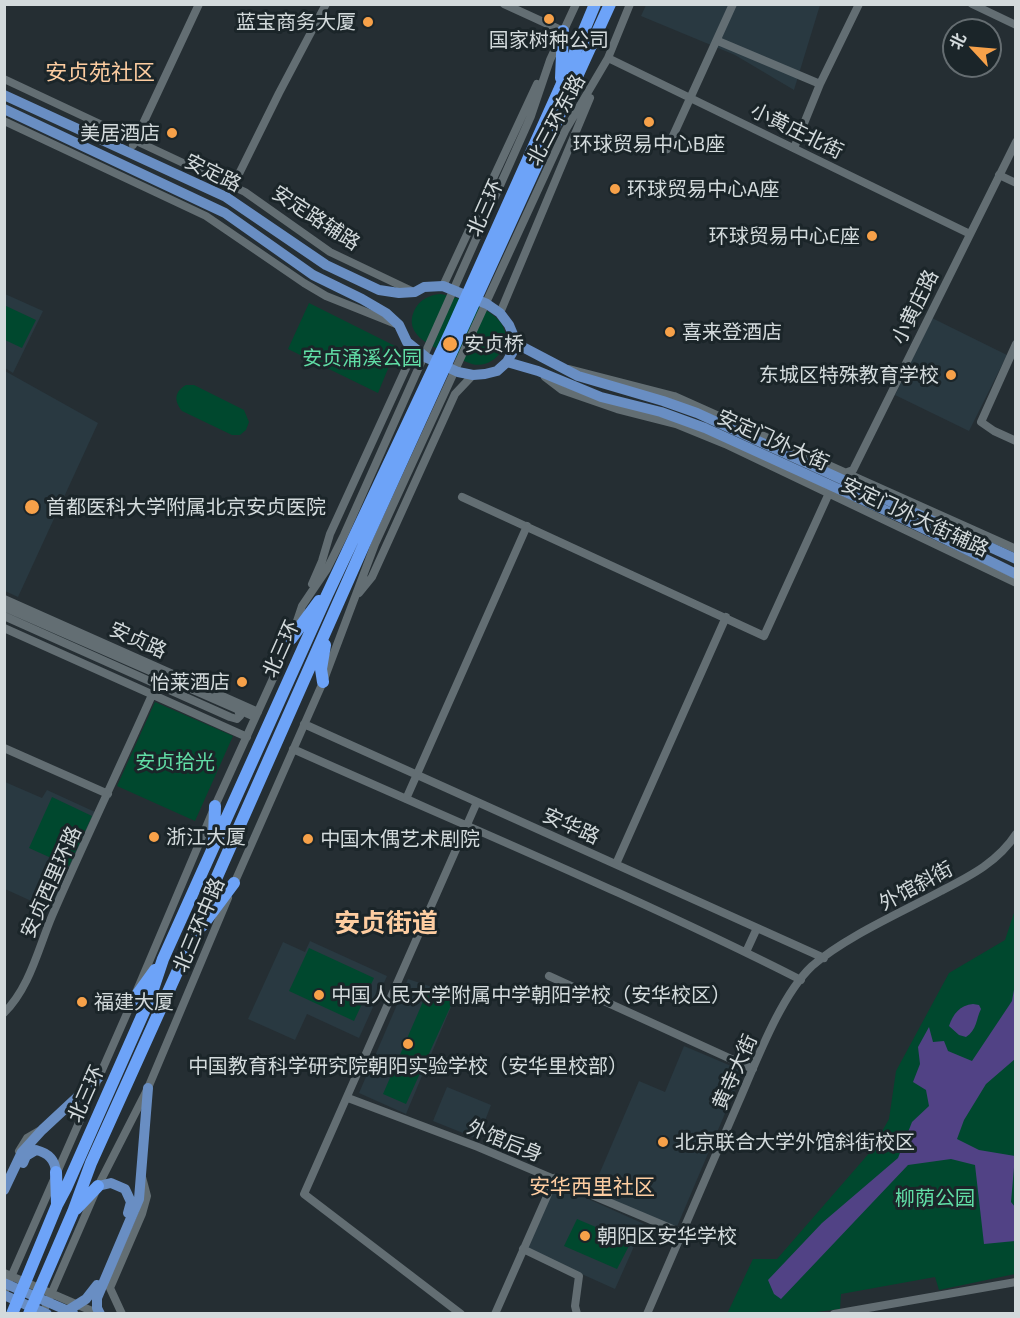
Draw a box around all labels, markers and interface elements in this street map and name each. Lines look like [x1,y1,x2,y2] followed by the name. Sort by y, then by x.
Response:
[236,10,356,34] place label: 蓝宝商务大厦
[542,12,556,26] marker: 国家树种公司
[361,15,375,29] marker: 蓝宝商务大厦
[942,18,1002,78] north arrow
[489,28,609,52] place label: 国家树种公司
[945,29,969,52] text: 北
[45,60,155,86] district label: 安贞苑社区
[522,70,590,170] street label: 北三环东路
[747,98,847,164] street label: 小黄庄北街
[642,115,656,129] marker: 环球贸易中心B座
[80,121,160,145] place label: 美居酒店
[165,126,179,140] marker: 美居酒店
[573,132,725,156] place label: 环球贸易中心B座
[181,149,245,197] street label: 安定路
[462,176,508,240] street label: 北三环
[627,177,779,201] place label: 环球贸易中心A座
[268,181,364,255] street label: 安定路辅路
[608,182,622,196] marker: 环球贸易中心A座
[709,224,860,248] place label: 环球贸易中心E座
[865,229,879,243] marker: 环球贸易中心E座
[887,266,943,348] street label: 小黄庄路
[682,320,782,344] place label: 喜来登酒店
[663,325,677,339] marker: 喜来登酒店
[464,332,524,356] place label: 安贞桥
[441,335,459,353] marker: 安贞桥
[302,346,422,370] park label: 安贞涌溪公园
[759,363,939,387] place label: 东城区特殊教育学校
[944,368,958,382] marker: 东城区特殊教育学校
[713,405,833,475] street label: 安定门外大街
[837,472,993,562] street label: 安定门外大街辅路
[46,495,326,519] place label: 首都医科大学附属北京安贞医院
[23,498,41,516] marker: 首都医科大学附属北京安贞医院
[106,617,170,663] street label: 安贞路
[258,617,304,681] street label: 北三环
[150,670,230,694] place label: 怡莱酒店
[235,675,249,689] marker: 怡莱酒店
[135,750,215,774] park label: 安贞拾光
[539,803,603,849] street label: 安华路
[16,822,86,942] street label: 安贞西里环路
[166,825,246,849] place label: 浙江大厦
[320,827,480,851] place label: 中国木偶艺术剧院
[147,830,161,844] marker: 浙江大厦
[301,832,315,846] marker: 中国木偶艺术剧院
[875,857,957,915] street label: 外馆斜街
[168,874,230,976] street label: 北三环中路
[334,907,438,939] district label: 安贞街道
[331,983,731,1007] place label: 中国人民大学附属中学朝阳学校（安华校区）
[312,988,326,1002] marker: 中国人民大学附属中学朝阳学校（安华校区）
[94,990,174,1014] place label: 福建大厦
[75,995,89,1009] marker: 福建大厦
[708,1031,762,1113] street label: 黄寺大街
[401,1037,415,1051] marker: 中国教育科学研究院朝阳实验学校（安华里校部）
[188,1054,628,1078] place label: 中国教育科学研究院朝阳实验学校（安华里校部）
[63,1062,109,1126] street label: 北三环
[463,1115,547,1167] street label: 外馆后身
[675,1130,915,1154] place label: 北京联合大学外馆斜街校区
[656,1135,670,1149] marker: 北京联合大学外馆斜街校区
[529,1174,655,1200] district label: 安华西里社区
[895,1186,975,1210] park label: 柳荫公园
[597,1224,737,1248] place label: 朝阳区安华学校
[578,1229,592,1243] marker: 朝阳区安华学校

